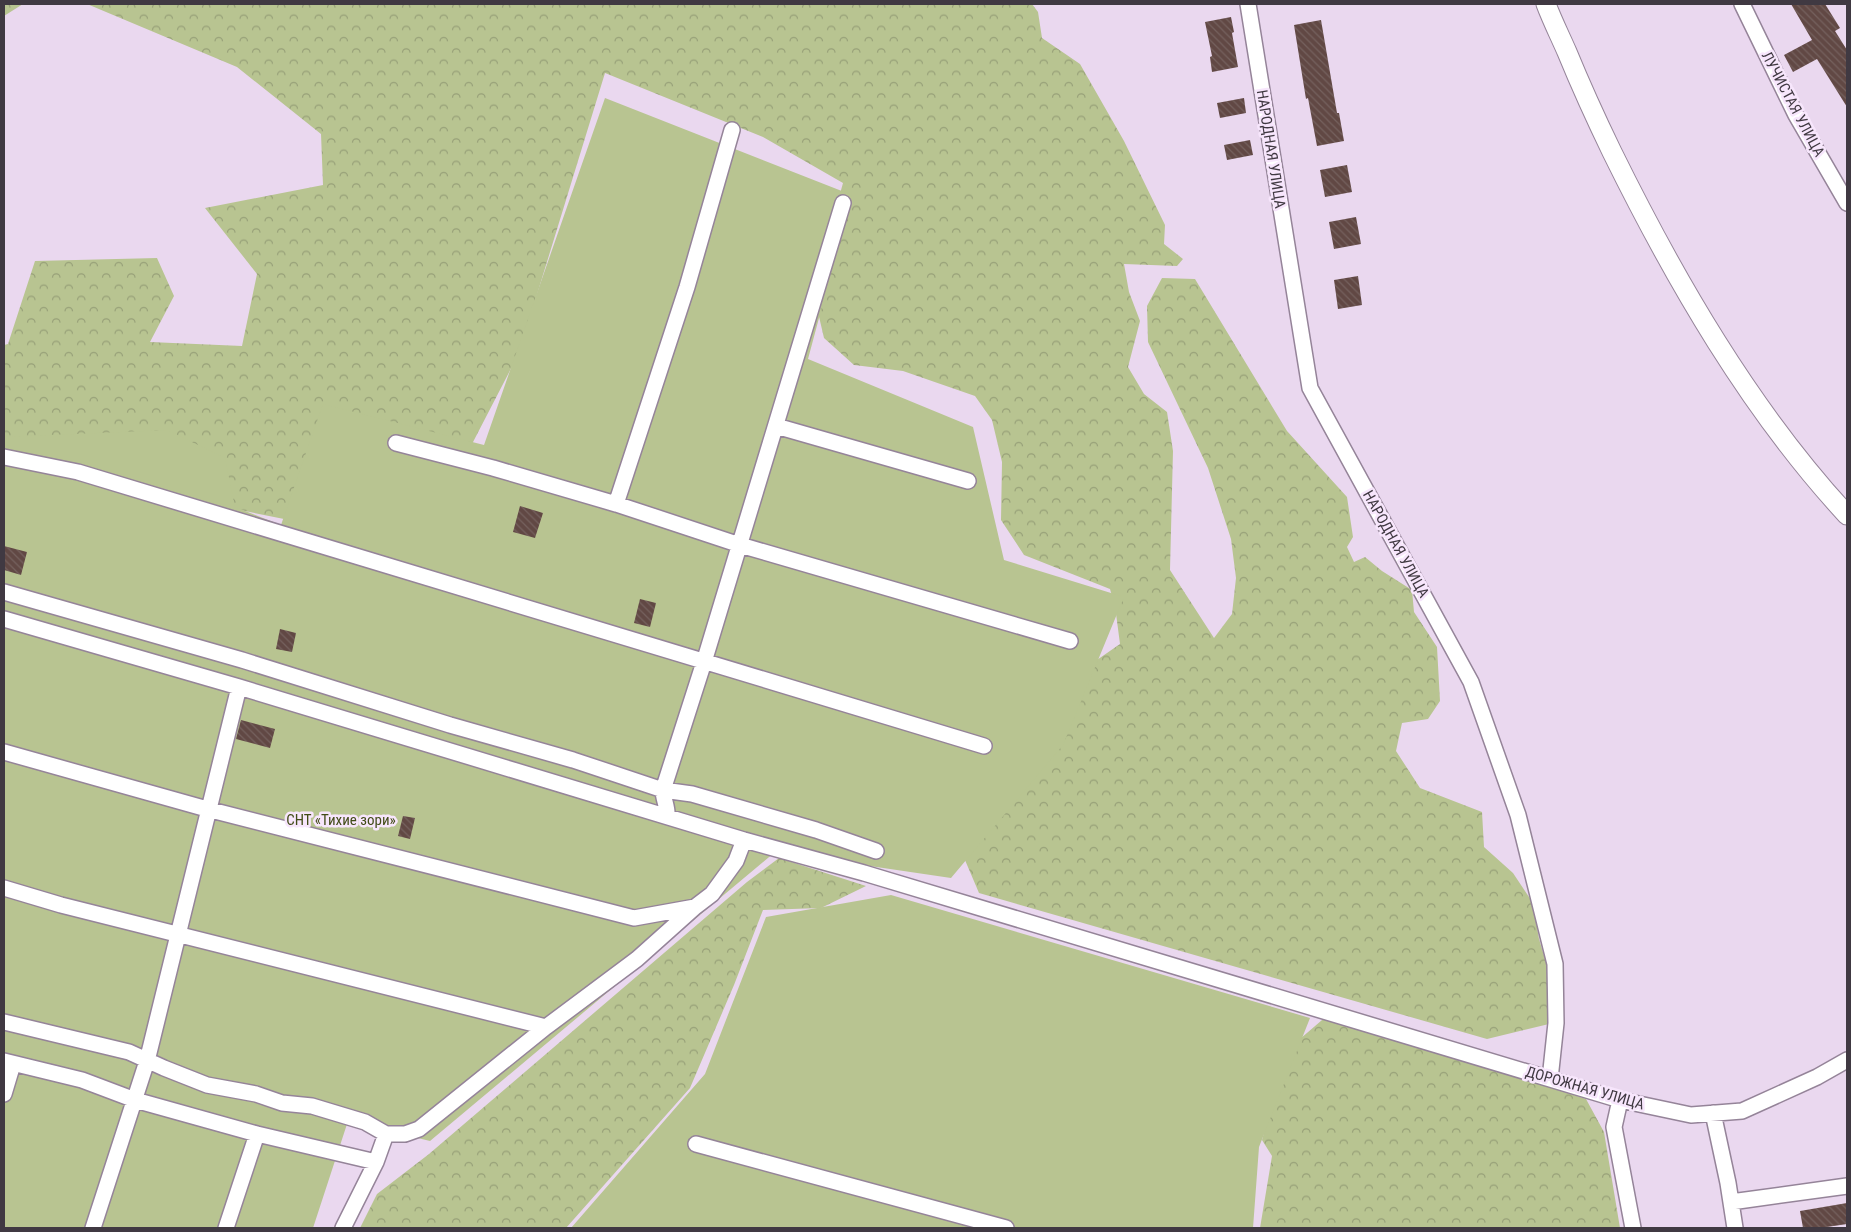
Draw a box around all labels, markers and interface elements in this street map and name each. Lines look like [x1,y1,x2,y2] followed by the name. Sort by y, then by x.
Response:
[1758,48,1828,160] street label: ЛУЧИСТАЯ УЛИЦА
[1253,88,1289,210] street label: НАРОДНАЯ УЛИЦА
[1359,487,1433,601] street label: НАРОДНАЯ УЛИЦА
[286,811,396,829] park label: СНТ «Тихие зори»
[1524,1062,1647,1114] street label: ДОРОЖНАЯ УЛИЦА

